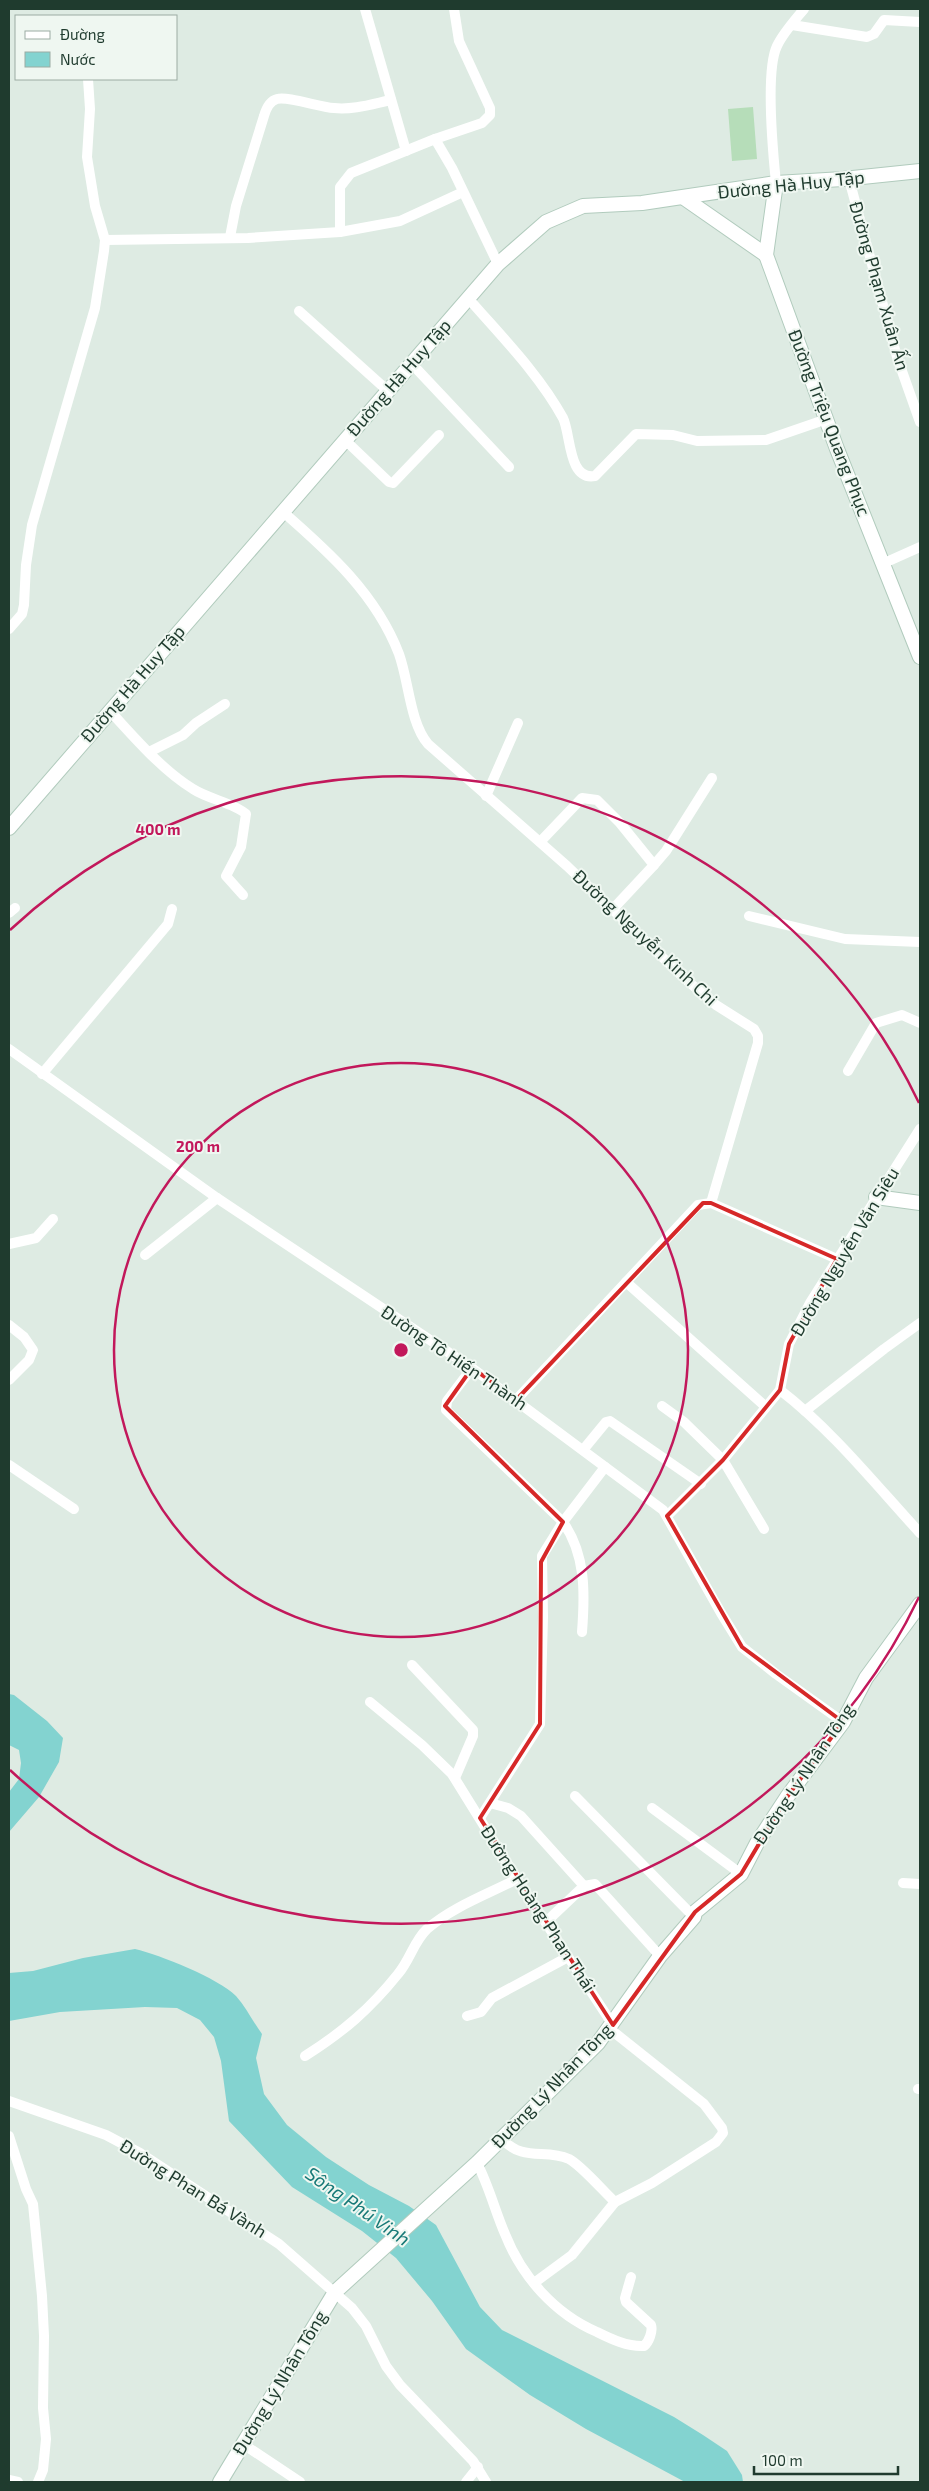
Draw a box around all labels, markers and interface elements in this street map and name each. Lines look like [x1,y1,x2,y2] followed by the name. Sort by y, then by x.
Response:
[15,15,178,80] legend
[60,25,105,43] text: Đường
[60,50,96,68] text: Nước
[716,165,866,203] street label: Đường Hà Huy Tập
[845,198,915,373] street label: Đường Phạm Xuân Ấn
[341,314,455,440] street label: Đường Hà Huy Tập
[784,326,876,519] street label: Đường Triệu Quang Phục
[75,620,189,746] street label: Đường Hà Huy Tập
[136,820,180,838] text: 400 m
[569,865,722,1010] street label: Đường Nguyễn Kinh Chi
[176,1137,220,1155] text: 200 m
[785,1163,903,1340] street label: Đường Nguyễn Văn Siêu
[377,1300,532,1414] street label: Đường Tô Hiến Thành
[392,1341,410,1359] centre of rings
[748,1699,858,1848] street label: Đường Lý Nhân Tông
[477,1821,601,1996] street label: Đường Hoàng Phan Thái
[486,2018,617,2152] street label: Đường Lý Nhân Tông
[116,2134,271,2242] street label: Đường Phan Bá Vành
[302,2161,415,2250] water label: Sông Phú Vinh
[227,2306,331,2459] street label: Đường Lý Nhân Tông
[754,2444,898,2476] scale bar
[762,2451,803,2469] text: 100 m

